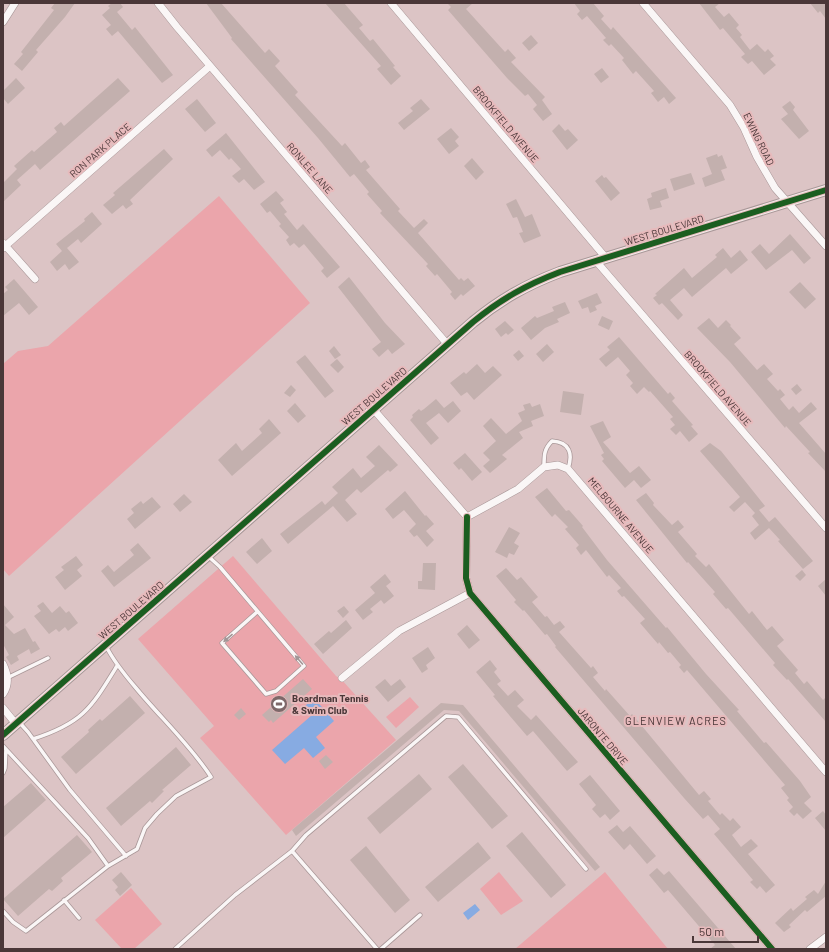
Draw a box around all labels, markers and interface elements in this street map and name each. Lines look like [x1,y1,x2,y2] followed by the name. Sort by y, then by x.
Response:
[471,83,541,165] street label: BROOKFIELD AVENUE
[741,111,777,167] street label: EWING ROAD
[67,120,133,180] street label: RON PARK PLACE
[285,140,335,196] street label: RONLEE LANE
[623,212,705,248] street label: WEST BOULEVARD
[682,348,754,428] street label: BROOKFIELD AVENUE
[339,365,409,427] street label: WEST BOULEVARD
[586,475,656,555] street label: MELBOURNE AVENUE
[96,579,166,641] street label: WEST BOULEVARD
[223,633,233,642] one-way arrow
[294,655,303,666] one-way arrow
[292,692,369,716] place label: Boardman Tennis & Swim Club
[269,694,289,714] sports icon: Boardman Tennis & Swim Club
[575,705,631,767] street label: JARONTE DRIVE
[625,714,727,727] district label: GLENVIEW ACRES
[693,918,758,944] scale bar
[699,924,724,938] text: 50 m

